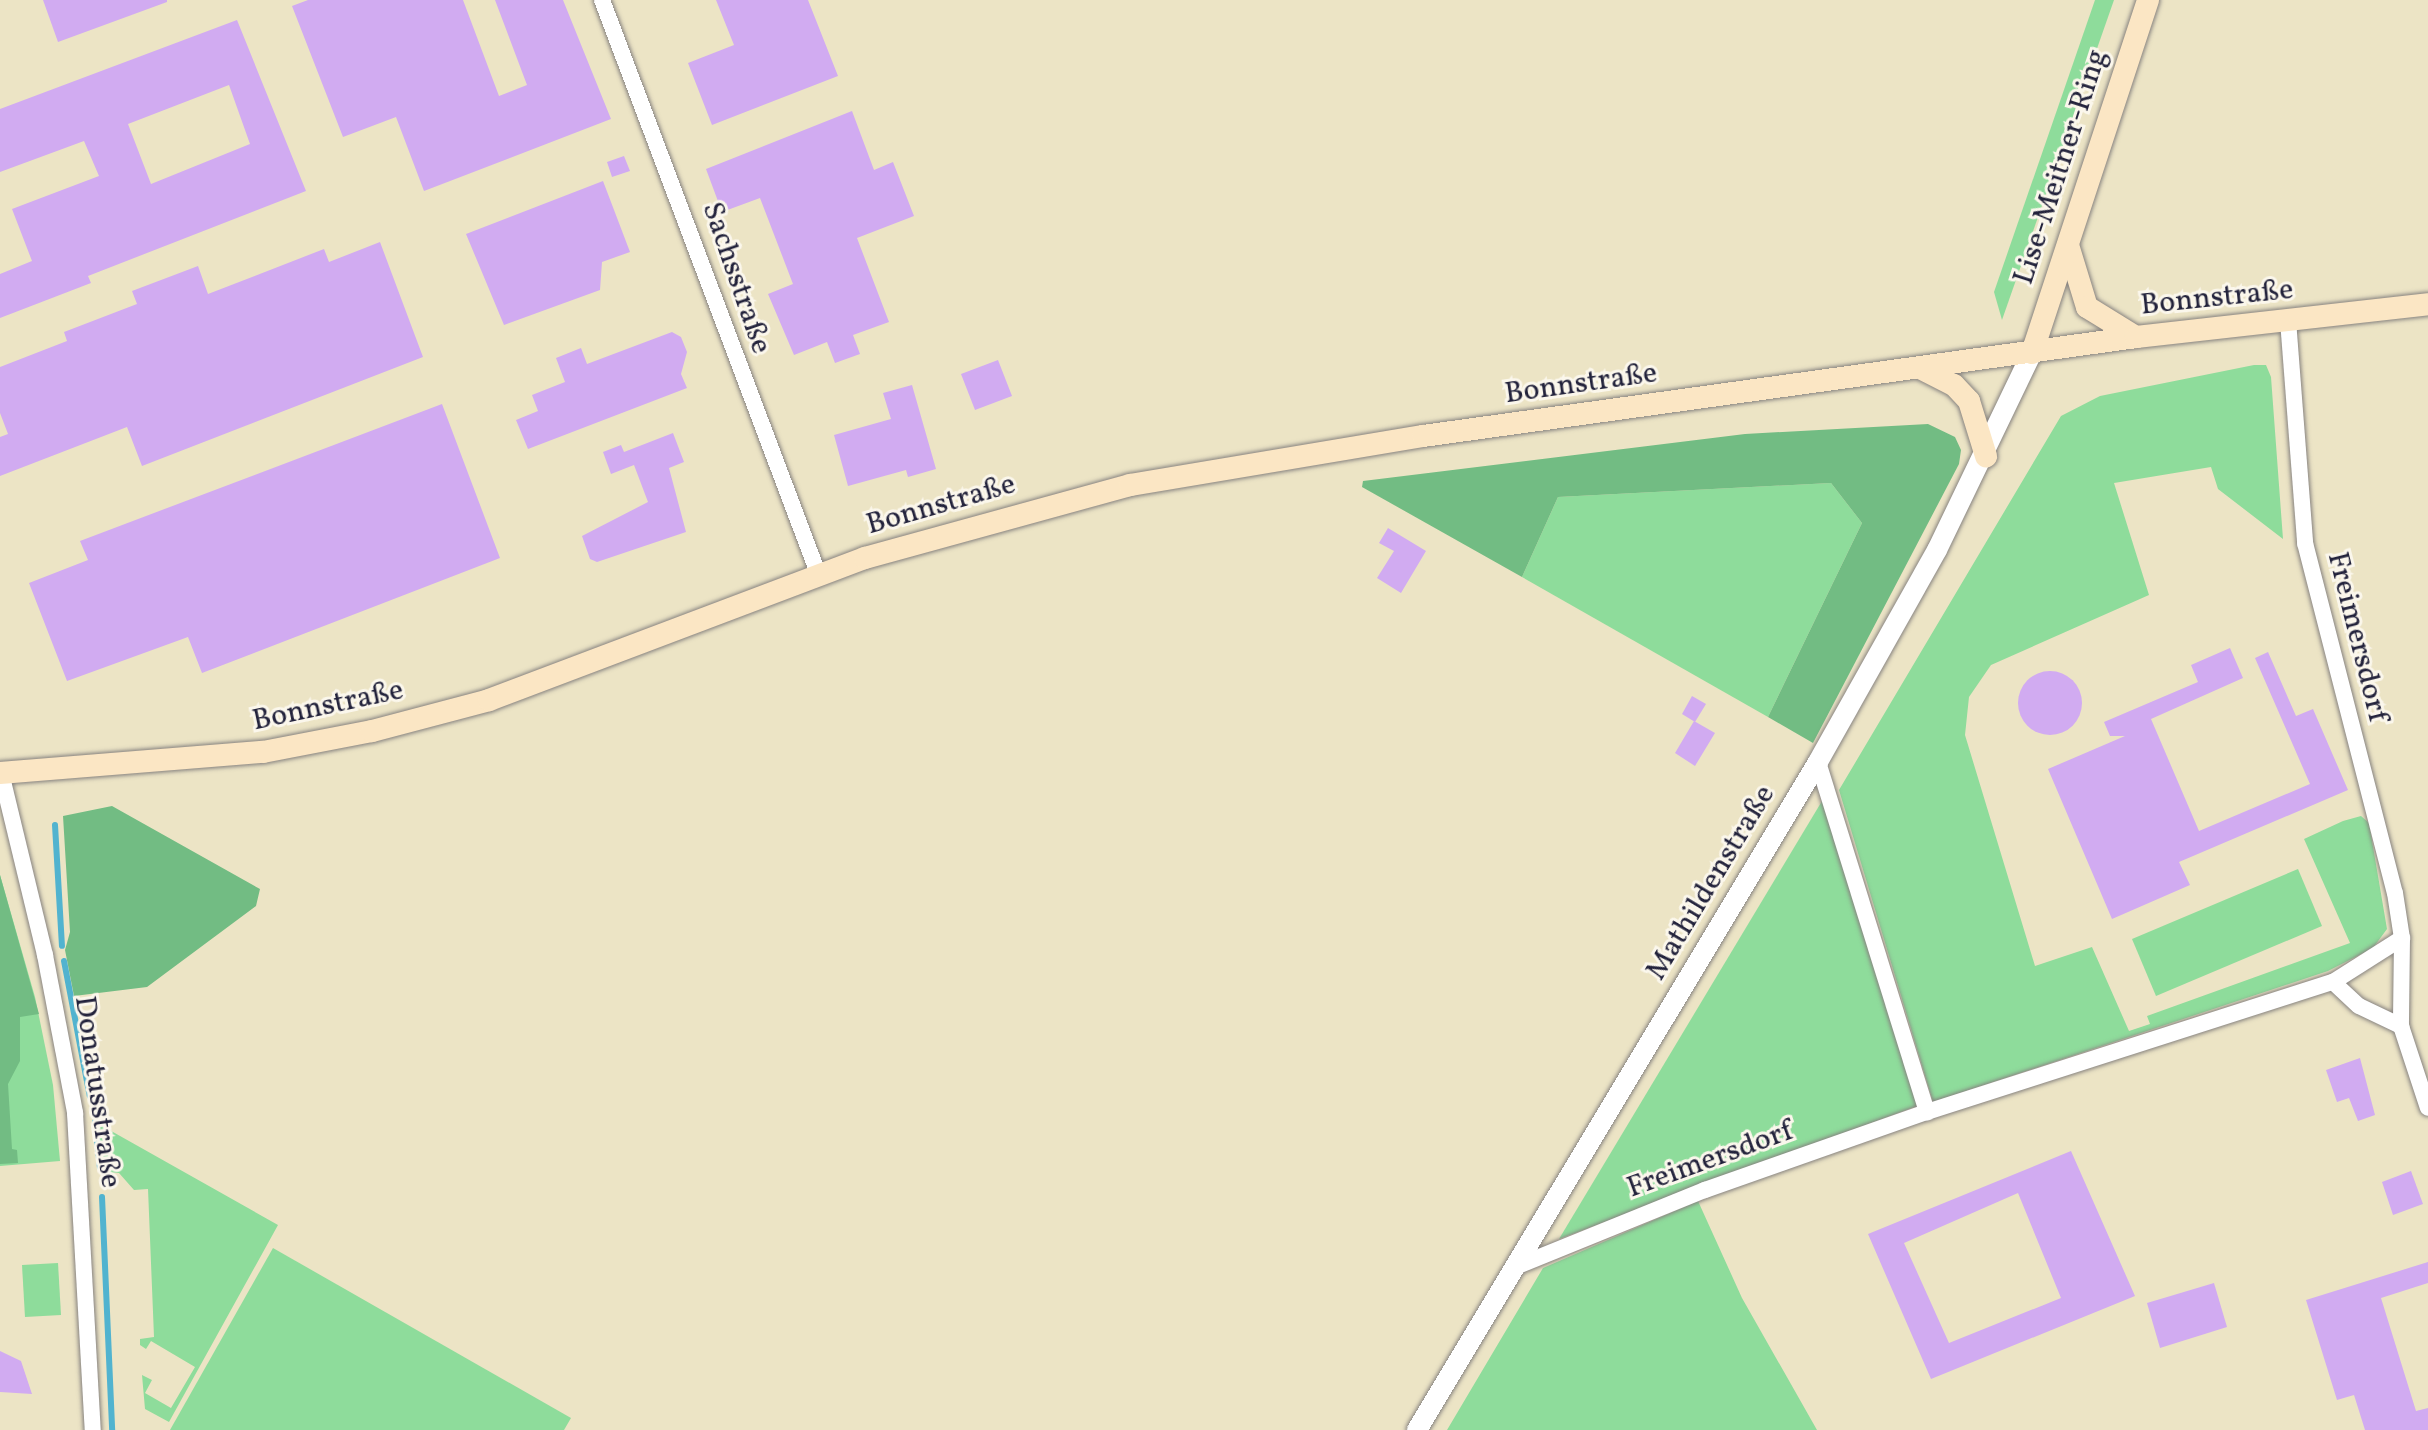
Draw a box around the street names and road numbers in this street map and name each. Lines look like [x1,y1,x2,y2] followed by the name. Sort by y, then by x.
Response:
[2006,45,2116,289] street label: Lise-Meitner-Ring
[693,197,779,359] street label: Sachsstraße
[2139,272,2295,324] street label: Bonnstraße
[1502,355,1660,413] street label: Bonnstraße
[862,467,1020,543] street label: Bonnstraße
[2319,548,2395,726] street label: Freimersdorf
[249,672,407,740] street label: Bonnstraße
[1639,779,1783,987] street label: Mathildenstraße
[66,994,128,1190] street label: Donatusstraße
[1622,1113,1798,1207] street label: Freimersdorf

